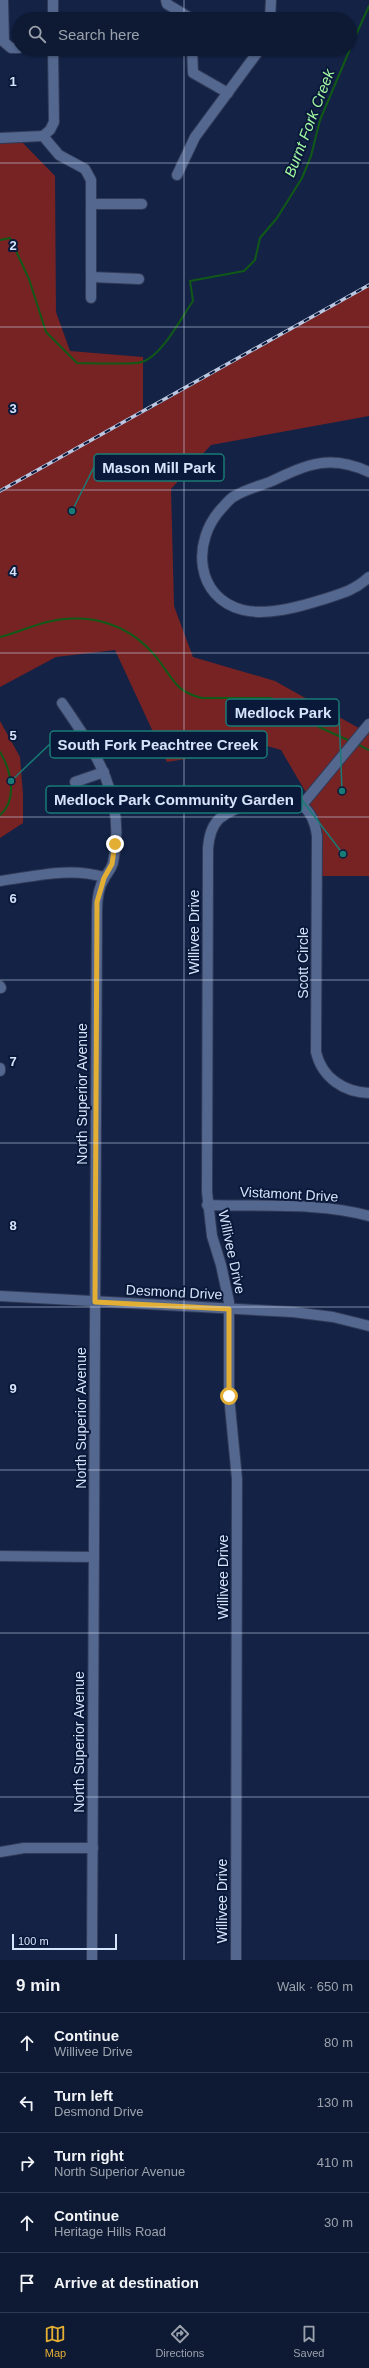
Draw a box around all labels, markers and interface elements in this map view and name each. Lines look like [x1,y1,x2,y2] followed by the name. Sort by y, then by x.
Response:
[12,12,357,56] search box
[26,23,48,45] icon: search
[58,26,140,43] text: Search here
[281,65,338,179] water label: Burnt Fork Creek
[9,74,17,89] text: 1
[9,238,17,253] text: 2
[9,401,17,416] text: 3
[94,454,224,481] callout: Mason Mill Park
[102,459,216,476] text: Mason Mill Park
[9,564,17,579] text: 4
[226,699,339,726] callout: Medlock Park
[235,704,332,721] text: Medlock Park
[9,728,17,743] text: 5
[50,731,267,758] callout: South Fork Peachtree Creek
[58,736,259,753] text: South Fork Peachtree Creek
[46,786,302,813] callout: Medlock Park Community Garden
[54,791,294,808] text: Medlock Park Community Garden
[106,835,124,853] route end
[186,889,202,974] street label: Willivee Drive
[9,891,17,906] text: 6
[295,927,311,999] street label: Scott Circle
[74,1023,90,1165] street label: North Superior Avenue
[9,1054,17,1069] text: 7
[239,1183,339,1205] street label: Vistamont Drive
[215,1209,249,1295] street label: Willivee Drive
[9,1218,17,1233] text: 8
[125,1281,223,1303] street label: Desmond Drive
[73,1347,89,1489] street label: North Superior Avenue
[9,1381,17,1396] text: 9
[220,1387,238,1405] route start
[215,1534,231,1619] street label: Willivee Drive
[71,1671,87,1813] street label: North Superior Avenue
[214,1858,230,1943] street label: Willivee Drive
[12,1932,117,1951] scale bar
[18,1935,49,1947] text: 100 m
[16,1976,60,1995] text: 9 min
[277,1979,353,1994] text: Walk · 650 m
[54,2027,119,2044] text: Continue
[16,2032,38,2054] icon: ahead
[324,2035,353,2050] text: 80 m
[54,2044,133,2059] text: Willivee Drive
[54,2087,113,2104] text: Turn left
[16,2092,38,2114] icon: left
[317,2095,353,2110] text: 130 m
[54,2104,144,2119] text: Desmond Drive
[54,2147,124,2164] text: Turn right
[16,2152,38,2174] icon: right
[317,2155,353,2170] text: 410 m
[54,2164,185,2179] text: North Superior Avenue
[54,2207,119,2224] text: Continue
[16,2212,38,2234] icon: ahead
[324,2215,353,2230] text: 30 m
[54,2224,166,2239] text: Heritage Hills Road
[16,2272,38,2294] icon: arrive
[54,2274,199,2291] text: Arrive at destination
[44,2323,66,2359] tab: Map
[155,2323,204,2359] tab: Directions
[293,2323,324,2359] tab: Saved

